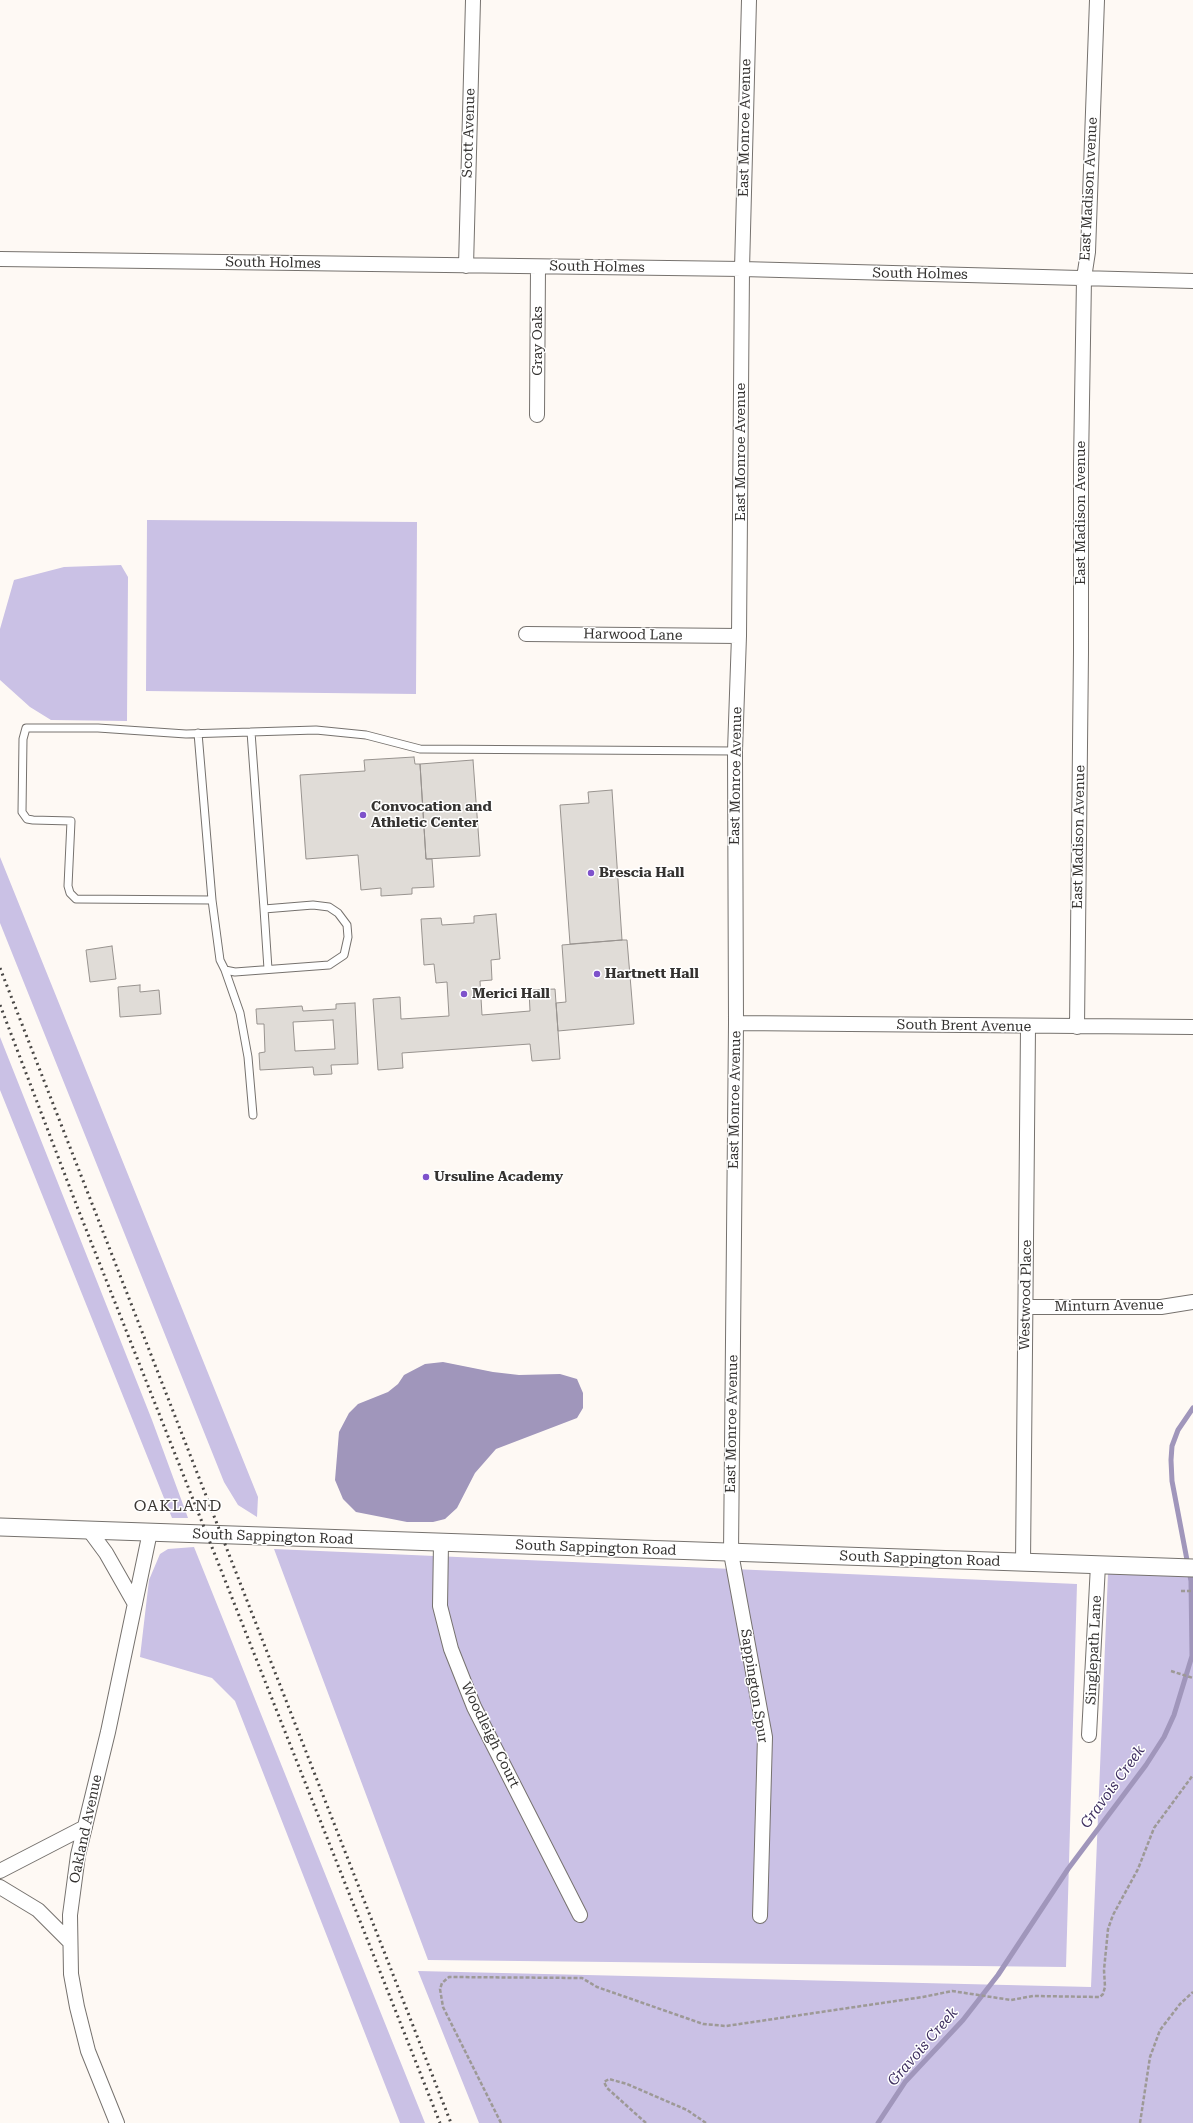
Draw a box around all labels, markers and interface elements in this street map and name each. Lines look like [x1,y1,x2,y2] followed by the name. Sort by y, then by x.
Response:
[735,59,755,197] street label: East Monroe Avenue
[459,88,479,178] street label: Scott Avenue
[1077,117,1101,261] street label: East Madison Avenue
[225,254,321,272] street label: South Holmes
[549,258,645,276] street label: South Holmes
[872,265,968,283] street label: South Holmes
[530,306,546,376] street label: Gray Oaks
[733,383,749,521] street label: East Monroe Avenue
[1073,441,1089,585] street label: East Madison Avenue
[583,626,683,644] street label: Harwood Lane
[726,707,746,845] street label: East Monroe Avenue
[1069,765,1089,909] street label: East Madison Avenue
[371,799,492,832] place label: Convocation and Athletic Center
[358,810,368,820] marker: Convocation and Athletic Center
[599,865,684,881] place label: Brescia Hall
[586,868,596,878] marker: Brescia Hall
[605,966,699,982] place label: Hartnett Hall
[592,969,602,979] marker: Hartnett Hall
[472,986,550,1002] place label: Merici Hall
[459,989,469,999] marker: Merici Hall
[897,1016,1031,1036] street label: South Brent Avenue
[725,1031,745,1169] street label: East Monroe Avenue
[434,1169,563,1185] place label: Ursuline Academy
[421,1172,431,1182] marker: Ursuline Academy
[1017,1240,1035,1350] street label: Westwood Place
[1054,1297,1164,1315] street label: Minturn Avenue
[722,1355,742,1493] street label: East Monroe Avenue
[134,1496,222,1516] district label: OAKLAND
[192,1526,354,1548] street label: South Sappington Road
[515,1537,677,1559] street label: South Sappington Road
[839,1548,1001,1570] street label: South Sappington Road
[1083,1595,1105,1705] street label: Singlepath Lane
[737,1628,771,1744] street label: Sappington Spur
[457,1679,523,1791] street label: Woodleigh Court
[1077,1742,1149,1832] water label: Gravois Creek
[66,1773,106,1885] street label: Oakland Avenue
[884,2004,962,2090] water label: Gravois Creek

